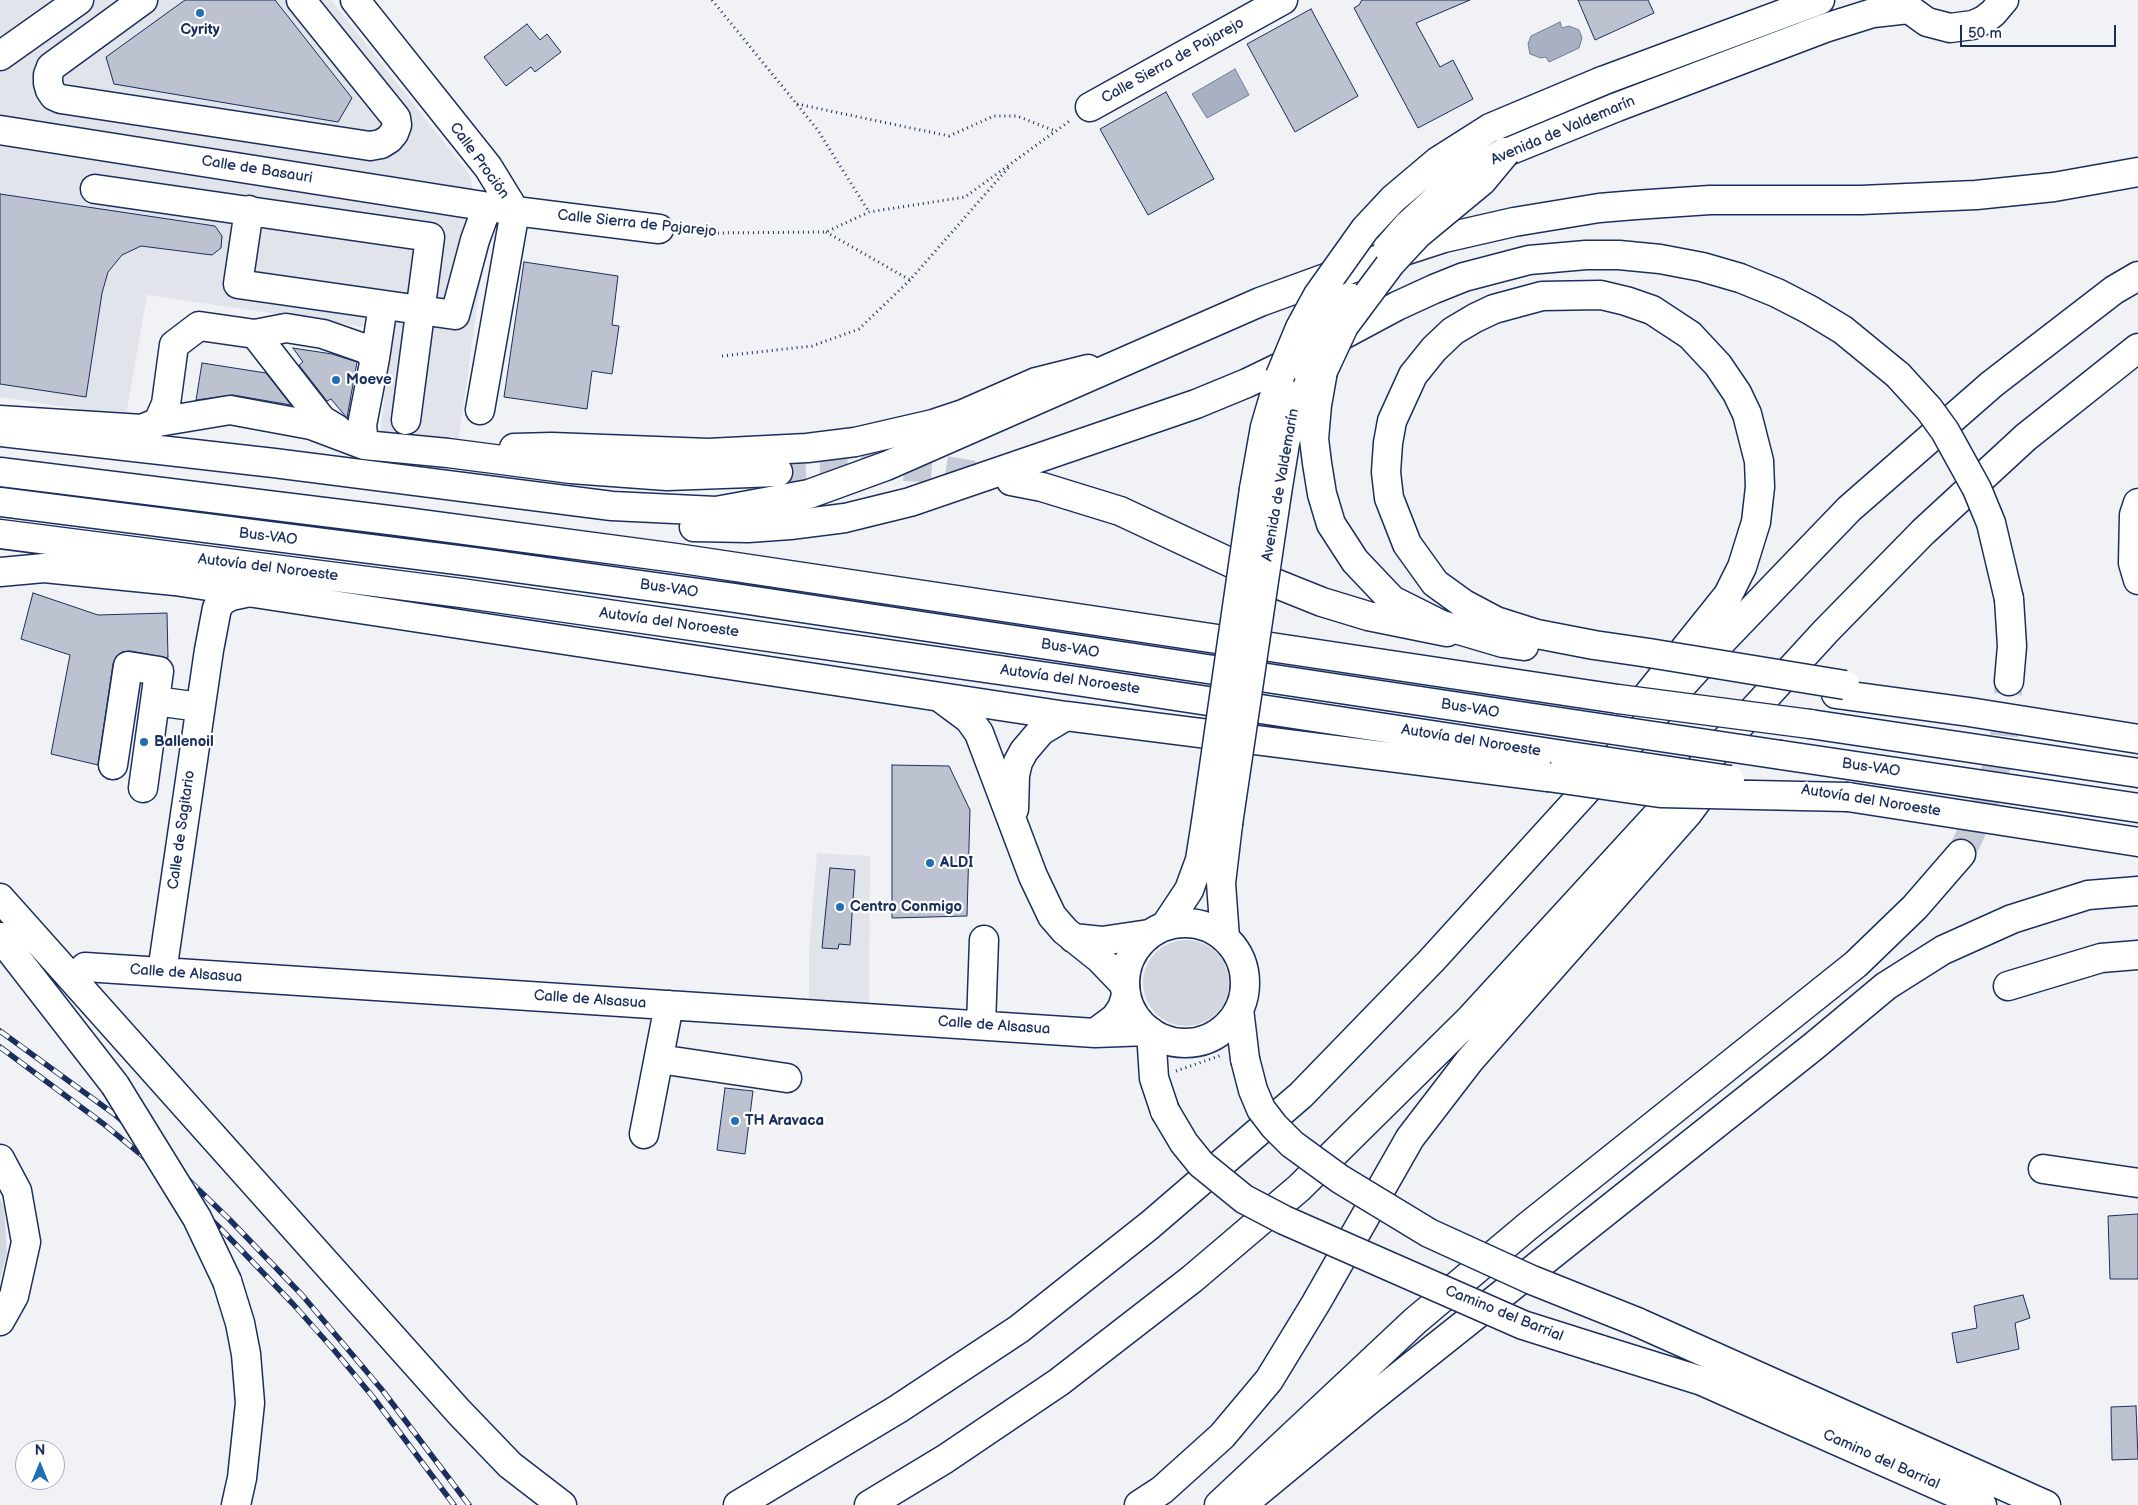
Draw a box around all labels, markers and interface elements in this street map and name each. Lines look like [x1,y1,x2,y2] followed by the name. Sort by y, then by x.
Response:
[194,7,206,19] marker: Cyrity
[1099,14,1247,108] street label: Calle Sierra de Pajarejo
[1963,15,2119,47] scale bar
[180,21,220,39] place label: Cyrity
[1968,24,2002,43] text: 50 m
[1488,92,1638,170] street label: Avenida de Valdemarín
[445,119,513,203] street label: Calle Proción
[200,152,314,188] street label: Calle de Basauri
[556,207,718,241] street label: Calle Sierra de Pajarejo
[346,371,392,389] place label: Moeve
[330,374,342,386] marker: Moeve
[1259,407,1303,563] street label: Avenida de Valdemarín
[238,524,298,550] street label: Bus-VAO
[197,550,339,586] street label: Autovía del Noroeste
[639,576,699,602] street label: Bus-VAO
[598,604,740,642] street label: Autovía del Noroeste
[1039,635,1101,663] street label: Bus-VAO
[999,661,1141,699] street label: Autovía del Noroeste
[1439,695,1501,723] street label: Bus-VAO
[1400,721,1542,761] street label: Autovía del Noroeste
[154,733,214,751] place label: Ballenoil
[138,736,150,748] marker: Ballenoil
[1841,755,1901,781] street label: Bus-VAO
[165,769,199,891] street label: Calle de Sagitario
[1800,781,1942,821] street label: Autovía del Noroeste
[940,854,973,872] place label: ALDI
[924,857,936,869] marker: ALDI
[850,898,962,916] place label: Centro Conmigo
[834,901,846,913] marker: Centro Conmigo
[129,961,243,987] street label: Calle de Alsasua
[533,987,647,1013] street label: Calle de Alsasua
[937,1013,1051,1039] street label: Calle de Alsasua
[745,1112,824,1130] place label: TH Aravaca
[729,1115,741,1127] marker: TH Aravaca
[1442,1282,1566,1346] street label: Camino del Barrial
[1820,1426,1942,1494] street label: Camino del Barrial
[15,1440,65,1490] north arrow
[35,1442,45,1459] text: N

